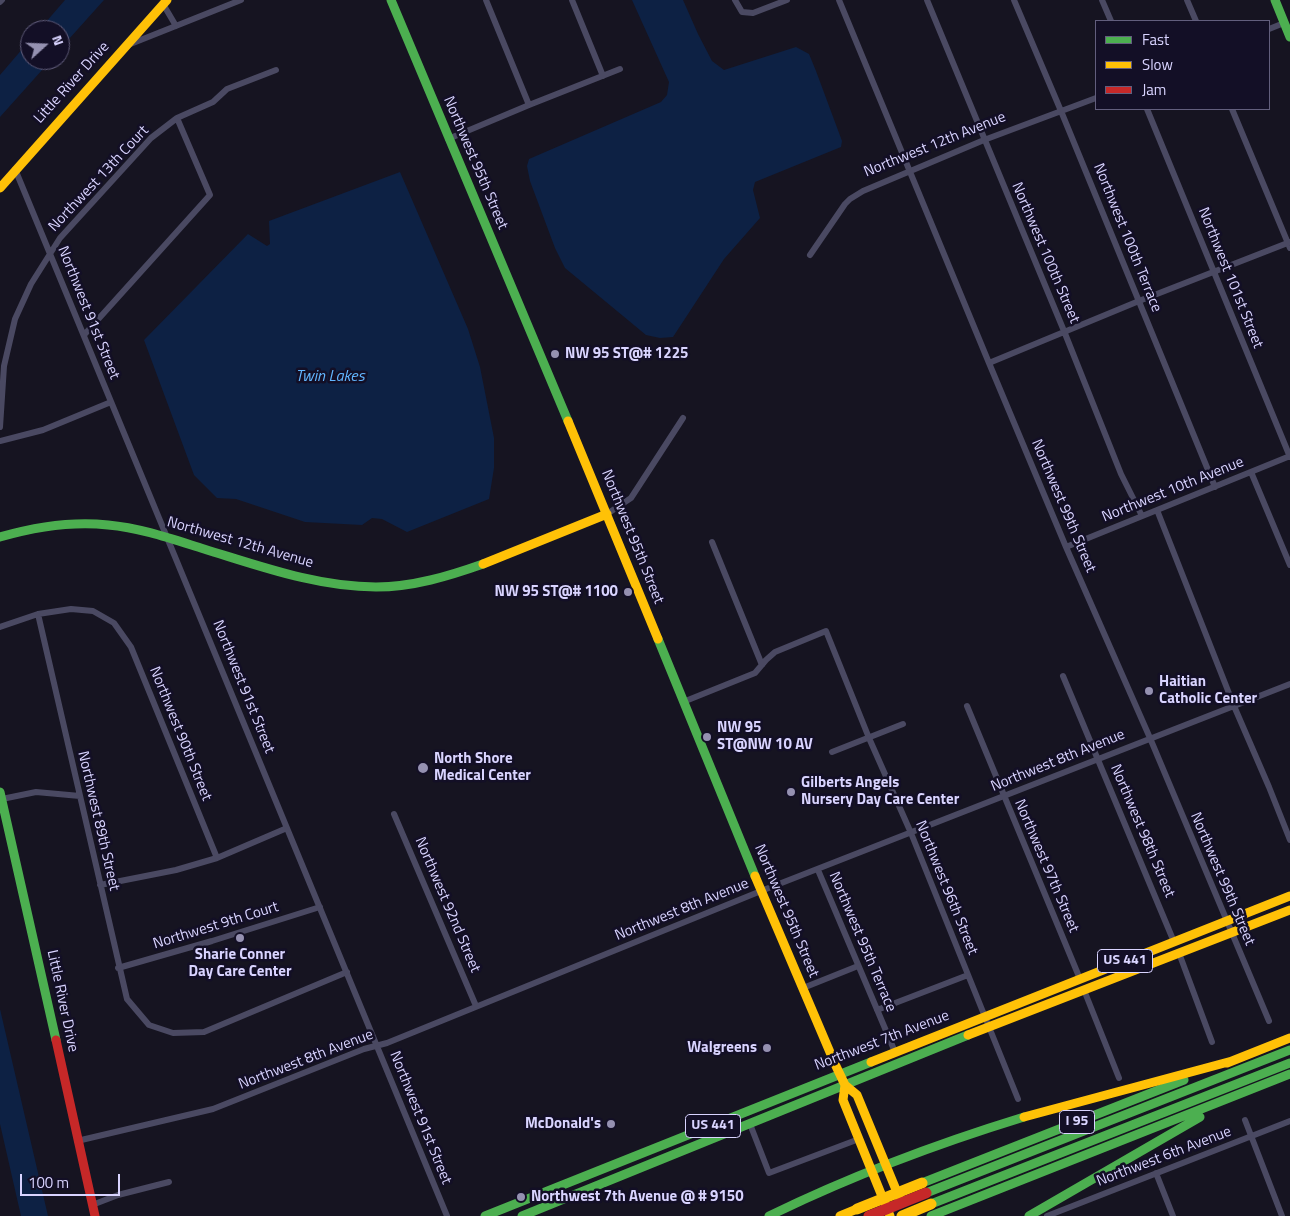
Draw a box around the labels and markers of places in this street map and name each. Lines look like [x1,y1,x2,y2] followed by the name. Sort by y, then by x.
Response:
[565,345,688,363] place label: NW 95 ST@# 1225
[549,348,561,360] marker: NW 95 ST@# 1225
[495,583,618,601] place label: NW 95 ST@# 1100
[622,586,634,598] marker: NW 95 ST@# 1100
[1159,673,1257,708] place label: Haitian Catholic Center
[1143,685,1155,697] marker: Haitian Catholic Center
[717,719,813,754] place label: NW 95 ST@NW 10 AV
[701,731,713,743] marker: NW 95 ST@NW 10 AV
[434,750,531,785] place label: North Shore Medical Center
[416,761,430,775] marker: North Shore Medical Center
[801,774,959,809] place label: Gilberts Angels Nursery Day Care Center
[785,786,797,798] marker: Gilberts Angels Nursery Day Care Center
[234,932,246,944] marker: Sharie Conner Day Care Center
[189,946,291,981] place label: Sharie Conner Day Care Center
[687,1039,757,1057] place label: Walgreens
[761,1042,773,1054] marker: Walgreens
[525,1115,601,1133] place label: McDonald's
[605,1118,617,1130] marker: McDonald's
[531,1188,744,1206] place label: Northwest 7th Avenue @ # 9150
[515,1191,527,1203] marker: Northwest 7th Avenue @ # 9150

